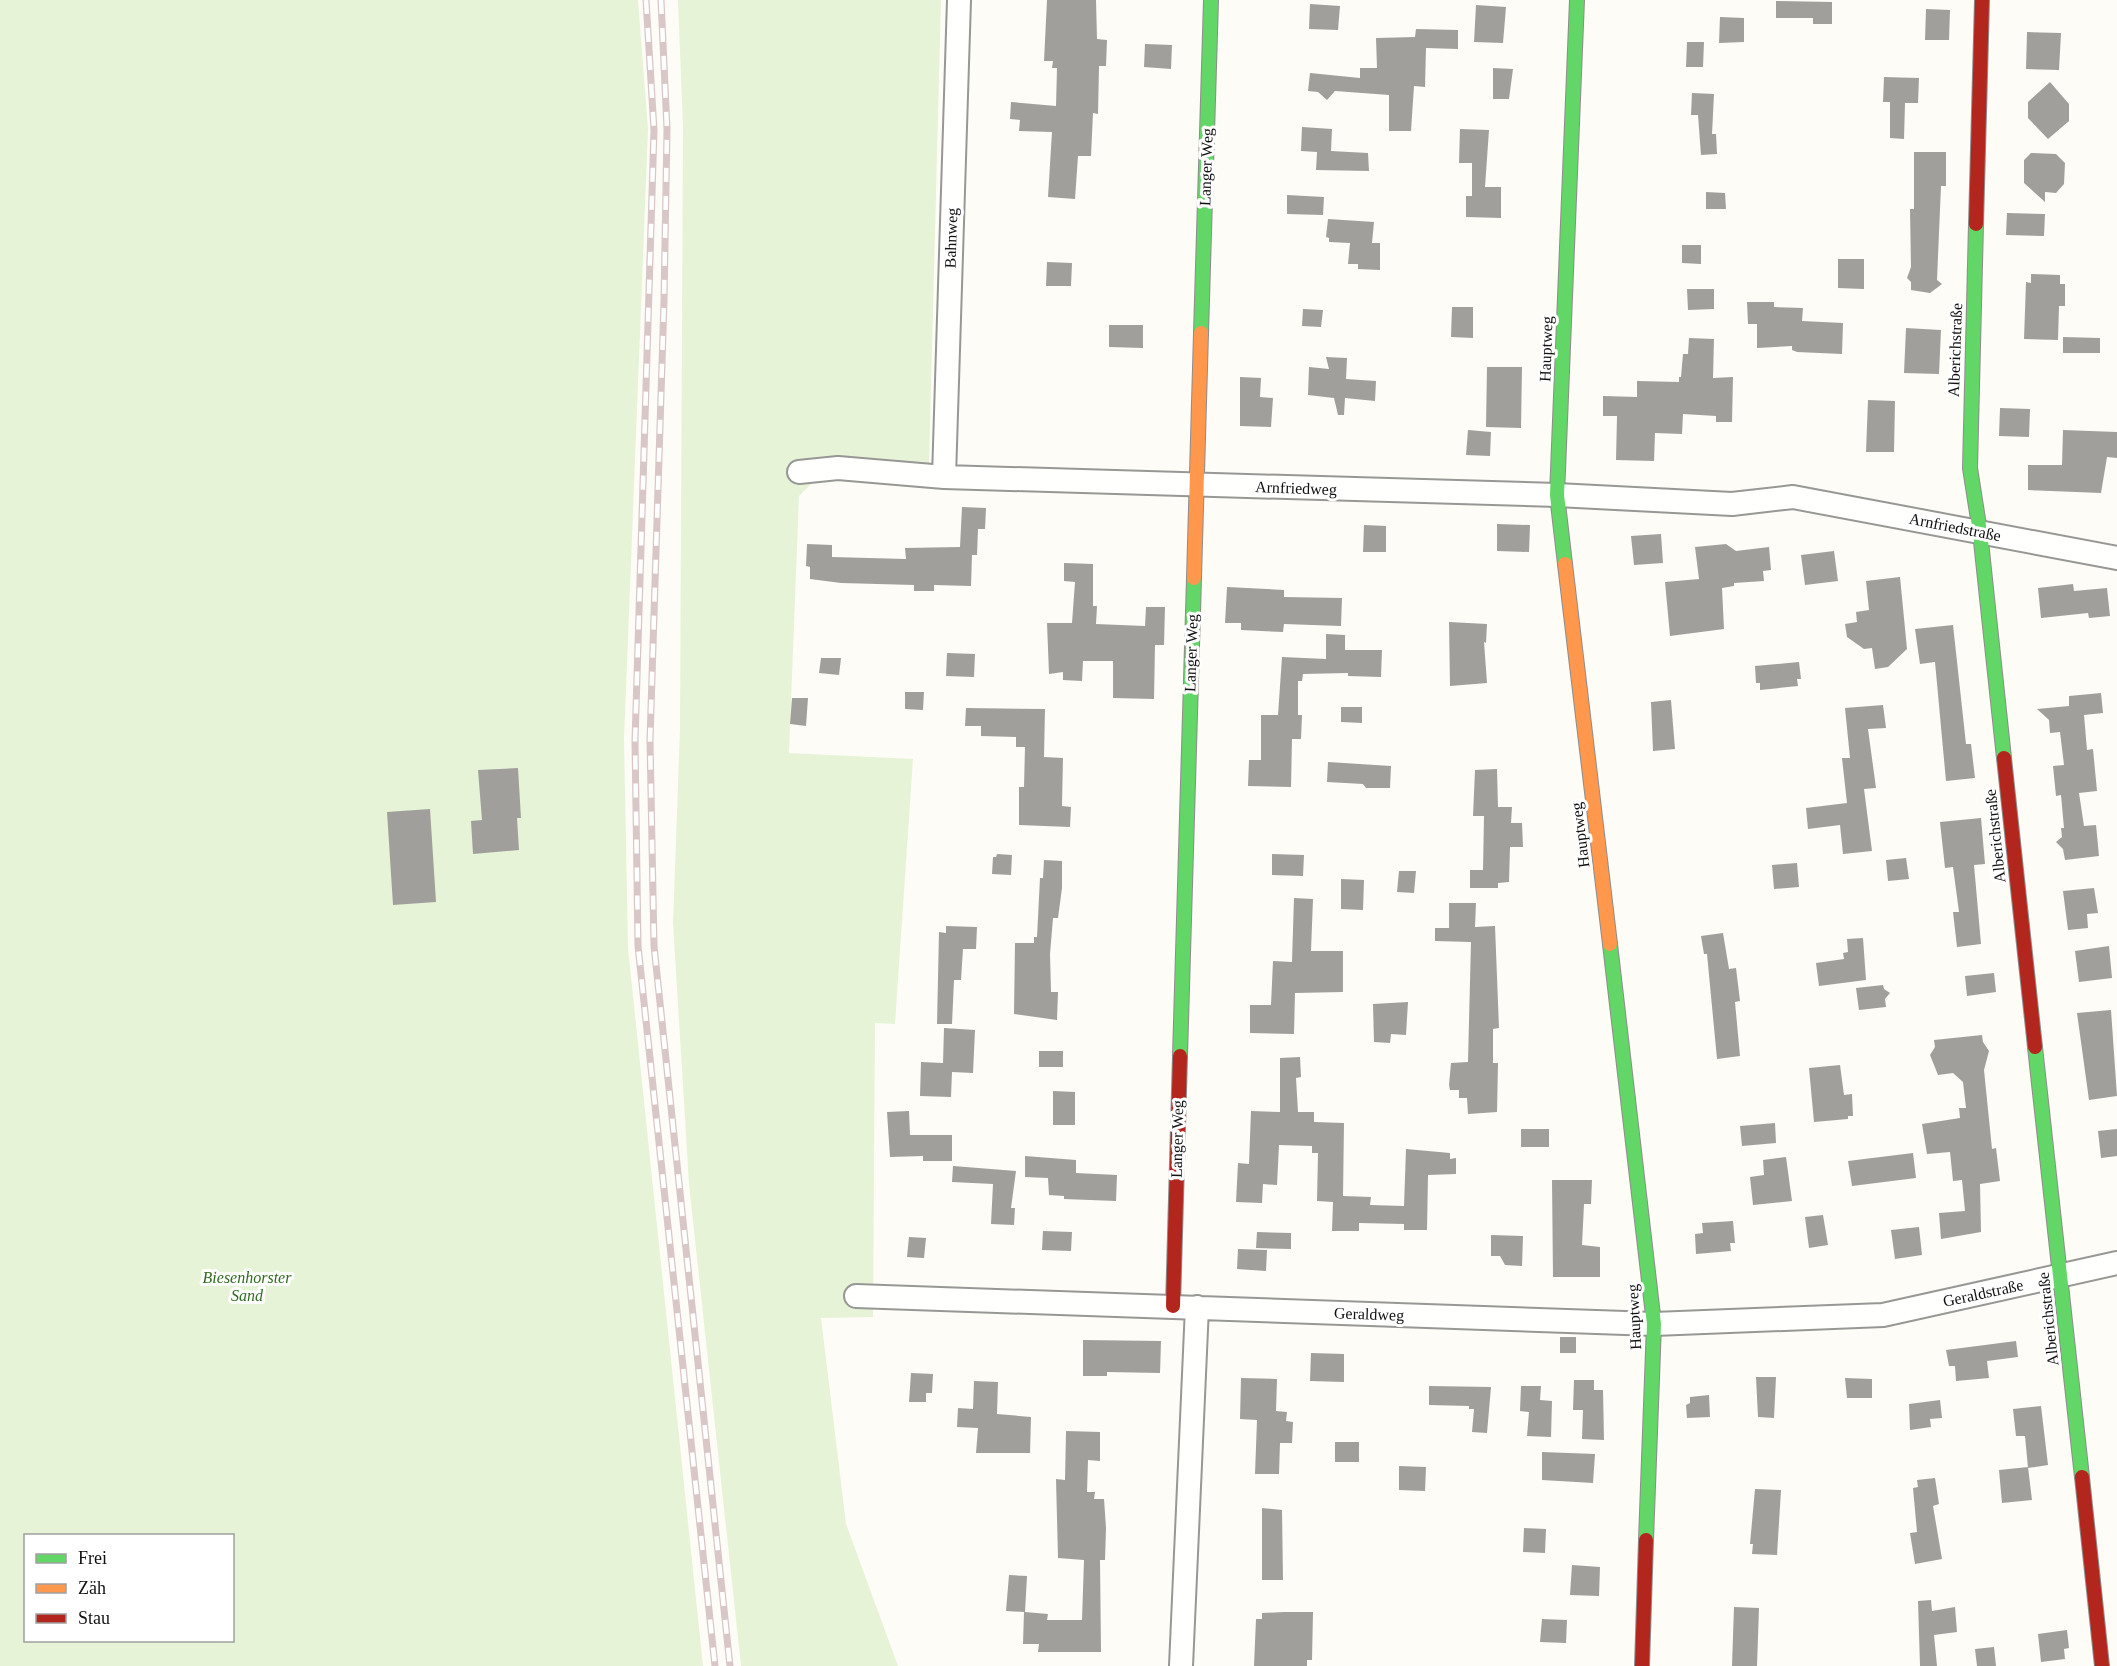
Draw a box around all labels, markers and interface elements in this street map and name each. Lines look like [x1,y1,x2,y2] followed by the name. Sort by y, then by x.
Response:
[1196,128,1217,206] street label: Langer Weg
[941,208,962,269] street label: Bahnweg
[1945,303,1965,397] street label: Alberichstraße
[1536,316,1557,382] street label: Hauptweg
[1255,478,1337,499] street label: Arnfriedweg
[1908,510,2002,544] street label: Arnfriedstraße
[1181,614,1202,692] street label: Langer Weg
[1982,788,2008,884] street label: Alberichstraße
[1568,801,1593,869] street label: Hauptweg
[1168,1100,1187,1178] street label: Langer Weg
[203,1269,292,1304] park label: Biesenhorster Sand
[2035,1271,2061,1367] street label: Alberichstraße
[1941,1276,2025,1310] street label: Geraldstraße
[1624,1284,1645,1350] street label: Hauptweg
[1334,1304,1404,1325] street label: Geraldweg
[24,1534,234,1642] legend
[78,1548,107,1568] text: Frei
[78,1578,106,1598] text: Zäh
[78,1608,110,1628] text: Stau

